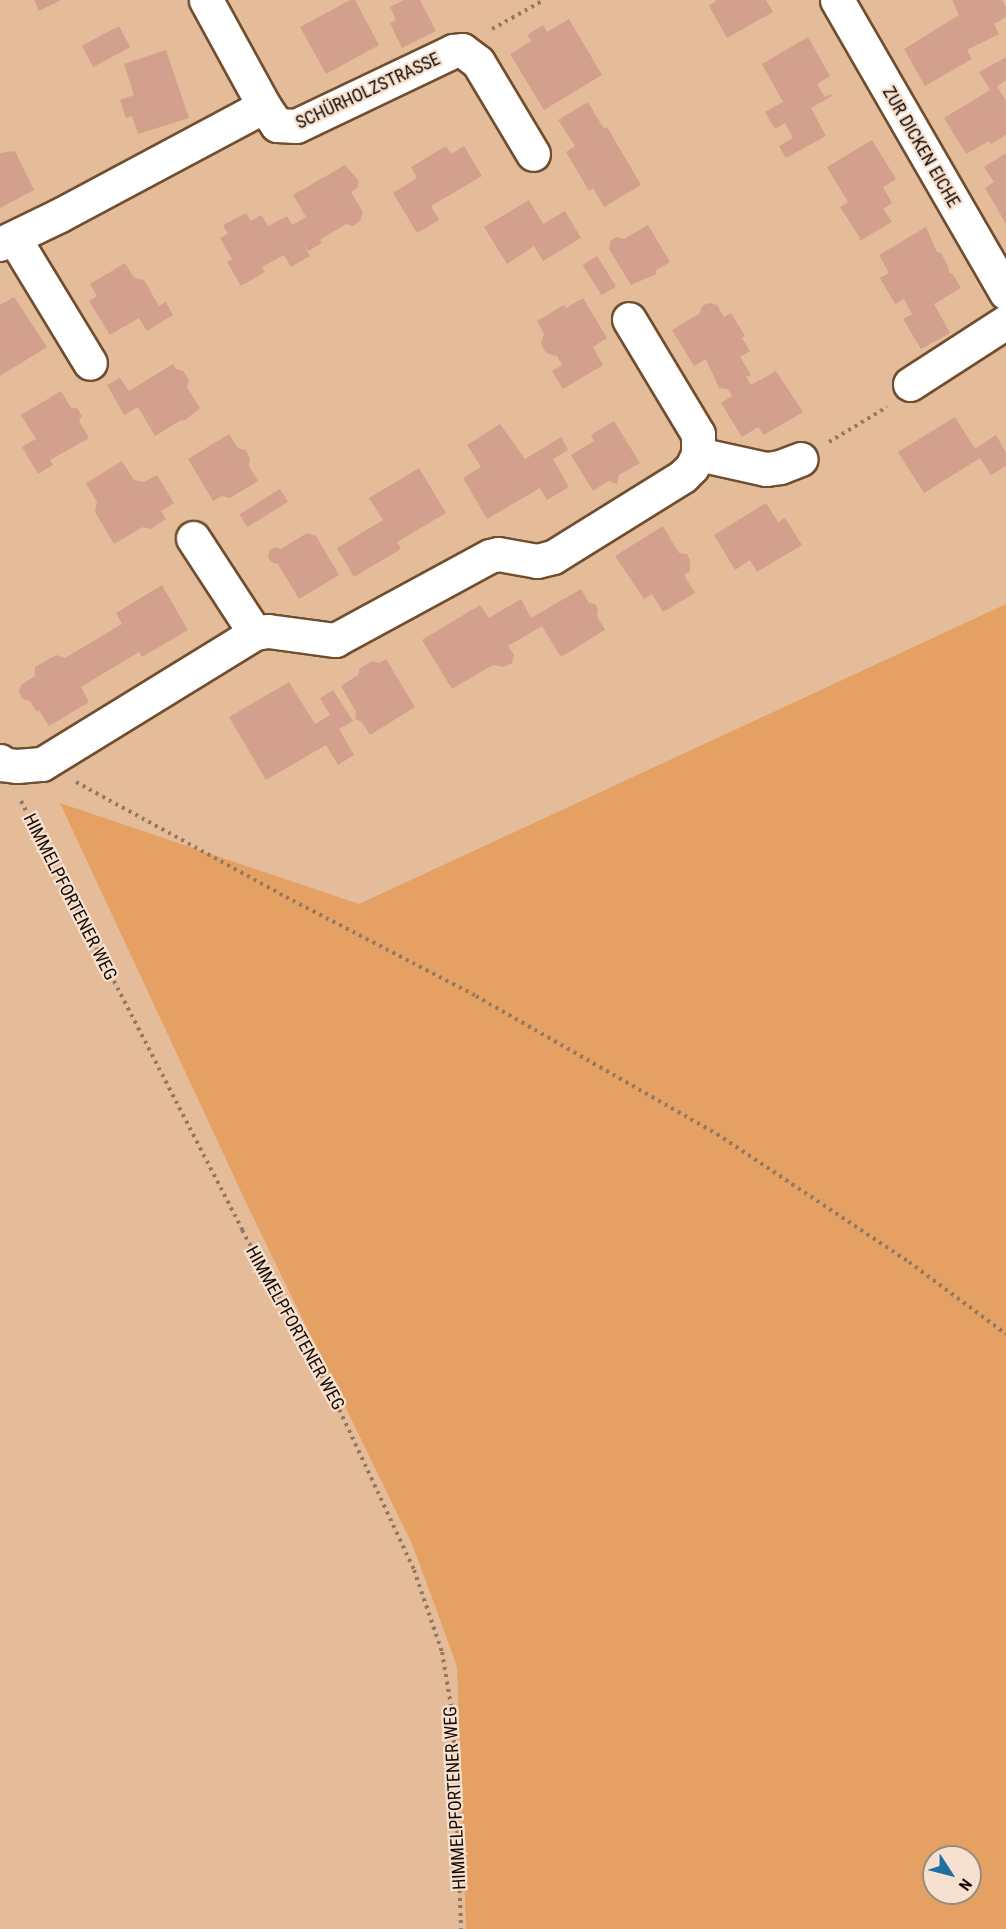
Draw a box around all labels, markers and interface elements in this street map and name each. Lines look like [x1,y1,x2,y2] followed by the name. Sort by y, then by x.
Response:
[292,48,444,134] street label: SCHÜRHOLZSTRASSE
[878,83,964,211] street label: ZUR DICKEN EICHE
[19,810,121,984] street label: HIMMELPFORTENER WEG
[241,1242,349,1414] street label: HIMMELPFORTENER WEG
[439,1706,471,1890] street label: HIMMELPFORTENER WEG
[922,1845,982,1905] north arrow
[955,1875,976,1894] text: N

